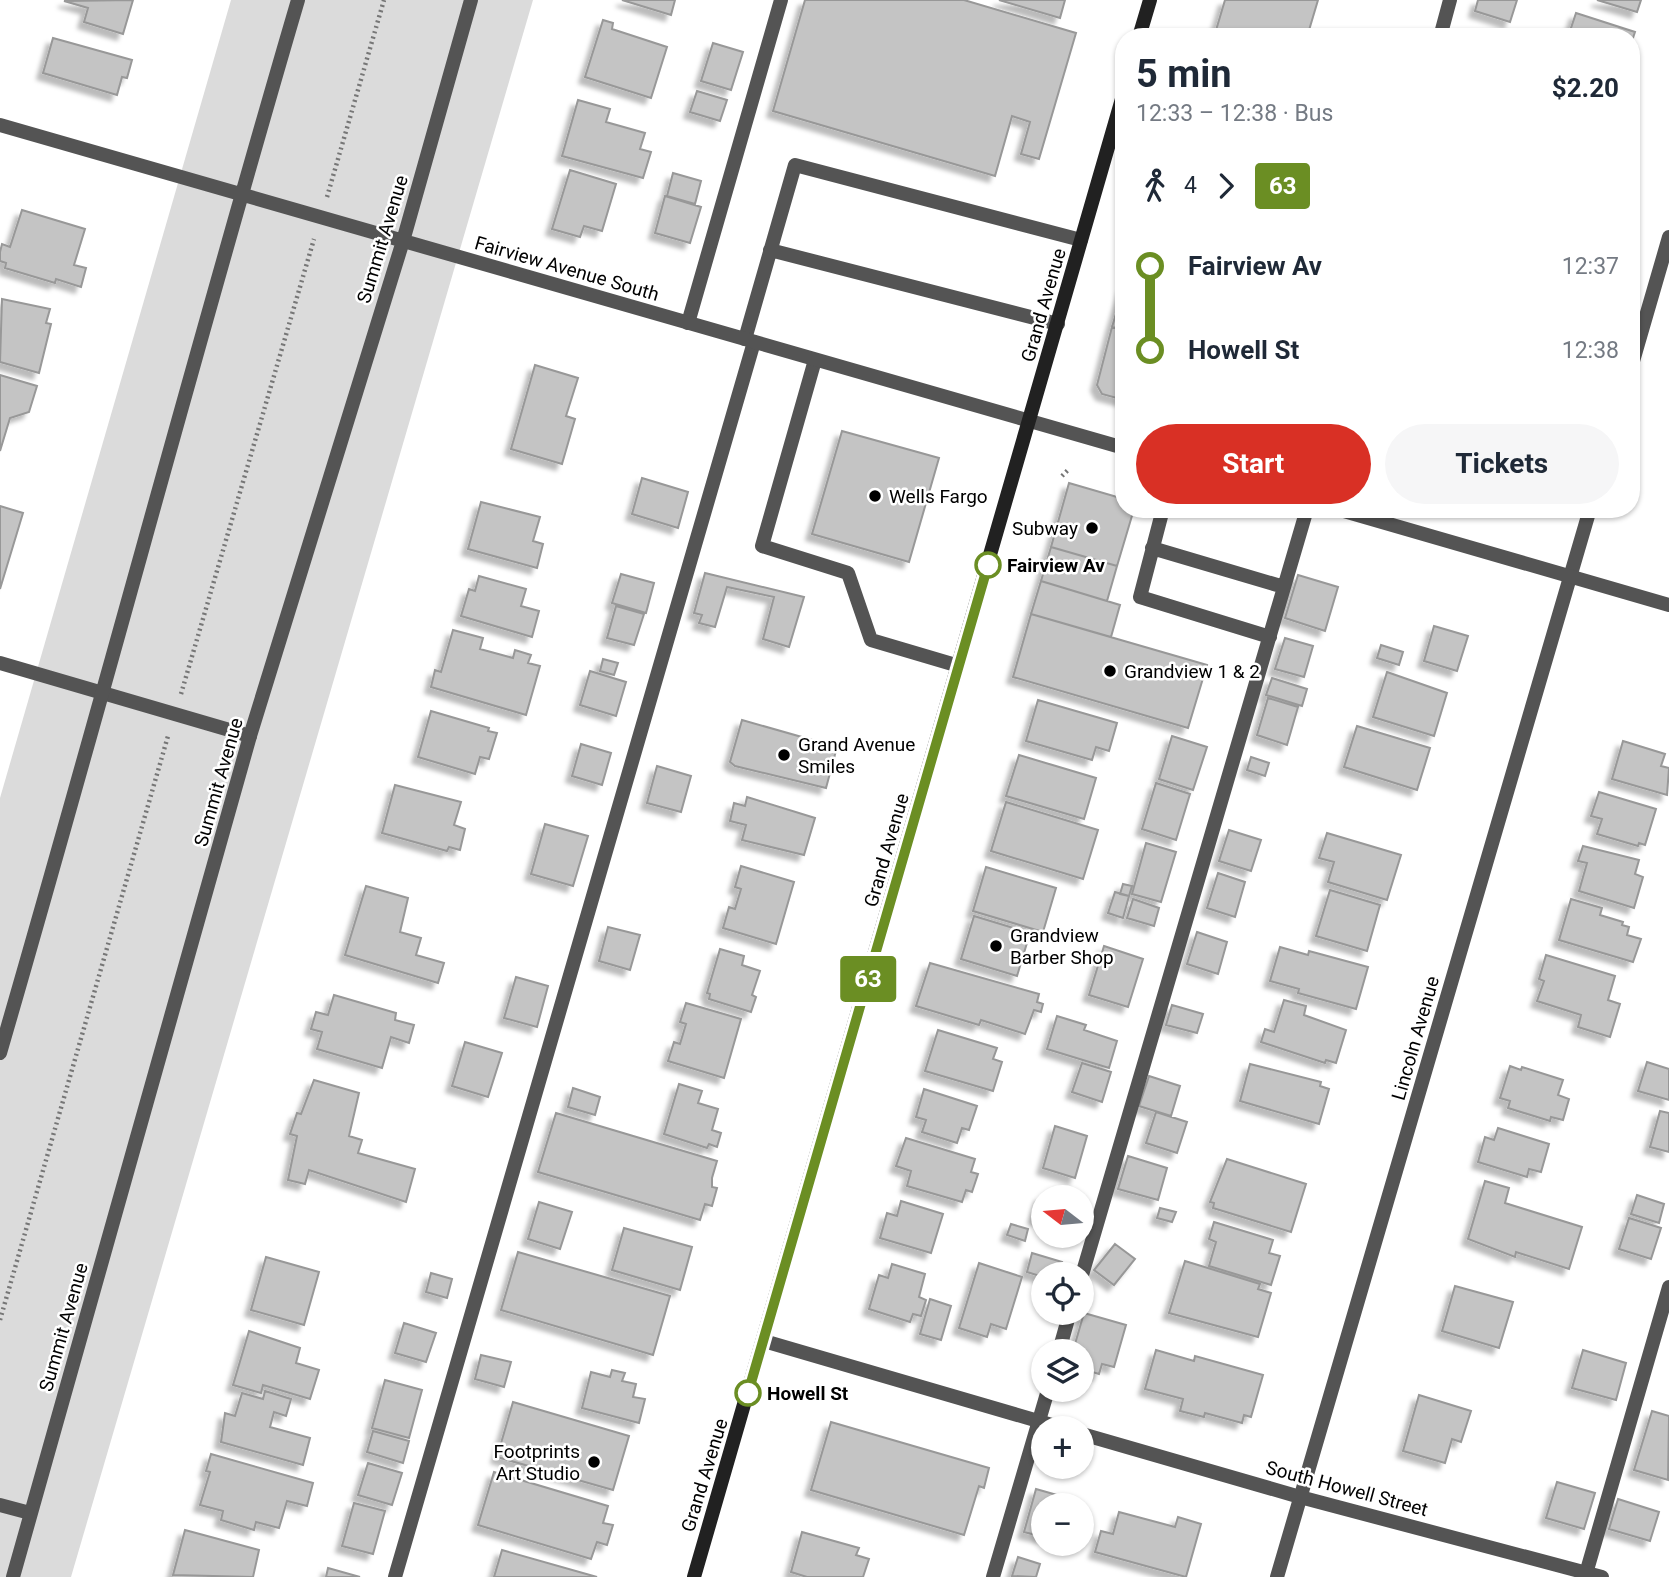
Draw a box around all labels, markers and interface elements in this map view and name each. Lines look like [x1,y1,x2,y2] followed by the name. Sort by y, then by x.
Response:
[1136,52,1232,96] text: 5 min
[1552,73,1619,103] text: $2.20
[1136,100,1333,127] text: 12:33 – 12:38 · Bus
[1136,167,1174,205] icon: walk
[1207,167,1245,205] icon: forward
[352,172,413,306] street label: Summit Avenue
[1184,172,1197,199] text: 4
[1269,172,1296,200] text: 63
[472,231,662,306] street label: Fairview Avenue South
[1016,246,1071,365] street label: Grand Avenue
[1188,251,1322,281] text: Fairview Av
[1562,253,1619,280] text: 12:37
[1188,335,1299,365] text: Howell St
[1562,337,1619,364] text: 12:38
[1136,424,1371,504] button: Start
[1385,424,1619,504] button: Tickets
[889,485,988,508] place label: Wells Fargo
[867,488,883,504] marker: Wells Fargo
[1012,517,1078,540] place label: Subway
[1084,520,1100,536] marker: Subway
[975,552,1001,578] marker: Fairview Av
[1007,554,1105,577] place label: Fairview Av
[1124,660,1260,683] place label: Grandview 1 & 2
[1102,663,1118,679] marker: Grandview 1 & 2
[189,715,248,849] street label: Summit Avenue
[798,733,915,778] place label: Grand Avenue Smiles
[776,747,792,763] marker: Grand Avenue Smiles
[859,791,914,910] street label: Grand Avenue
[1010,924,1114,969] place label: Grandview Barber Shop
[988,938,1004,954] marker: Grandview Barber Shop
[836,956,900,1002] line badge: 63
[854,965,882,993] text: 63
[1387,973,1444,1103] street label: Lincoln Avenue
[1031,1185,1094,1248] north arrow
[1031,1185,1094,1556] map controls
[34,1260,93,1394] street label: Summit Avenue
[1031,1262,1094,1325] button: locate
[1031,1339,1094,1402] button: layers
[735,1380,761,1406] marker: Howell St
[767,1382,849,1405] place label: Howell St
[676,1416,733,1535] street label: Grand Avenue
[1031,1416,1094,1479] button: +
[494,1440,580,1485] place label: Footprints Art Studio
[586,1454,602,1470] marker: Footprints Art Studio
[1263,1456,1430,1521] street label: South Howell Street
[1031,1493,1094,1556] button: −

